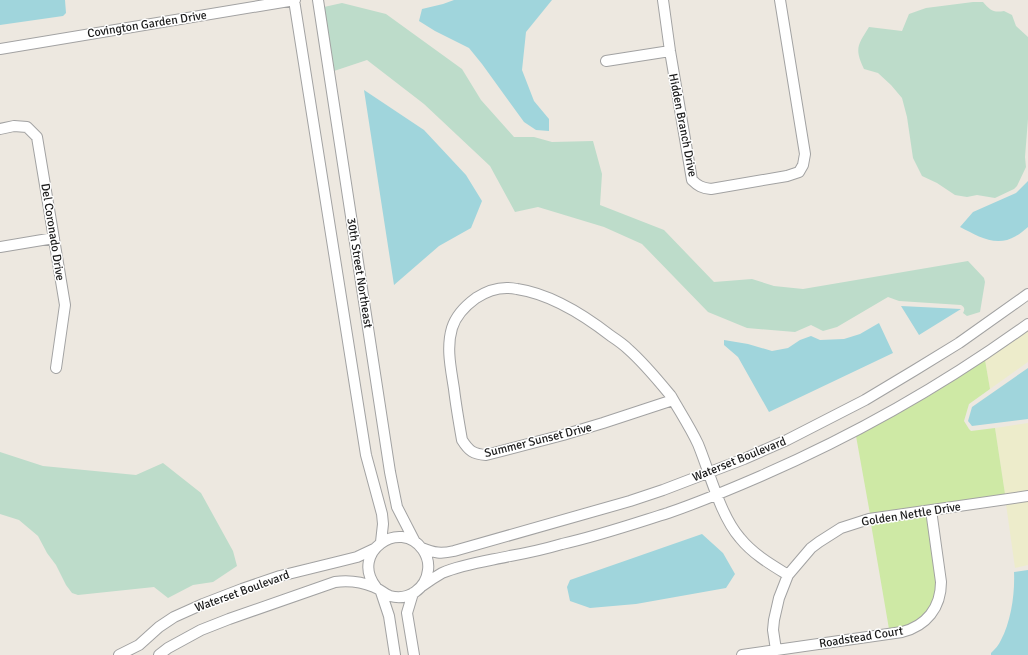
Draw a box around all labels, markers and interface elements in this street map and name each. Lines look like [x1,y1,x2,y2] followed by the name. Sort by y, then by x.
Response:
[86,8,208,41] street label: Covington Garden Drive
[665,72,700,178] street label: Hidden Branch Drive
[37,182,68,282] street label: Del Coronado Drive
[343,217,376,329] street label: 30th Street Northeast
[483,420,593,461] street label: Summer Sunset Drive
[690,434,788,485] street label: Waterset Boulevard
[860,499,962,530] street label: Golden Nettle Drive
[193,567,292,616] street label: Waterset Boulevard
[818,623,904,652] street label: Roadstead Court

